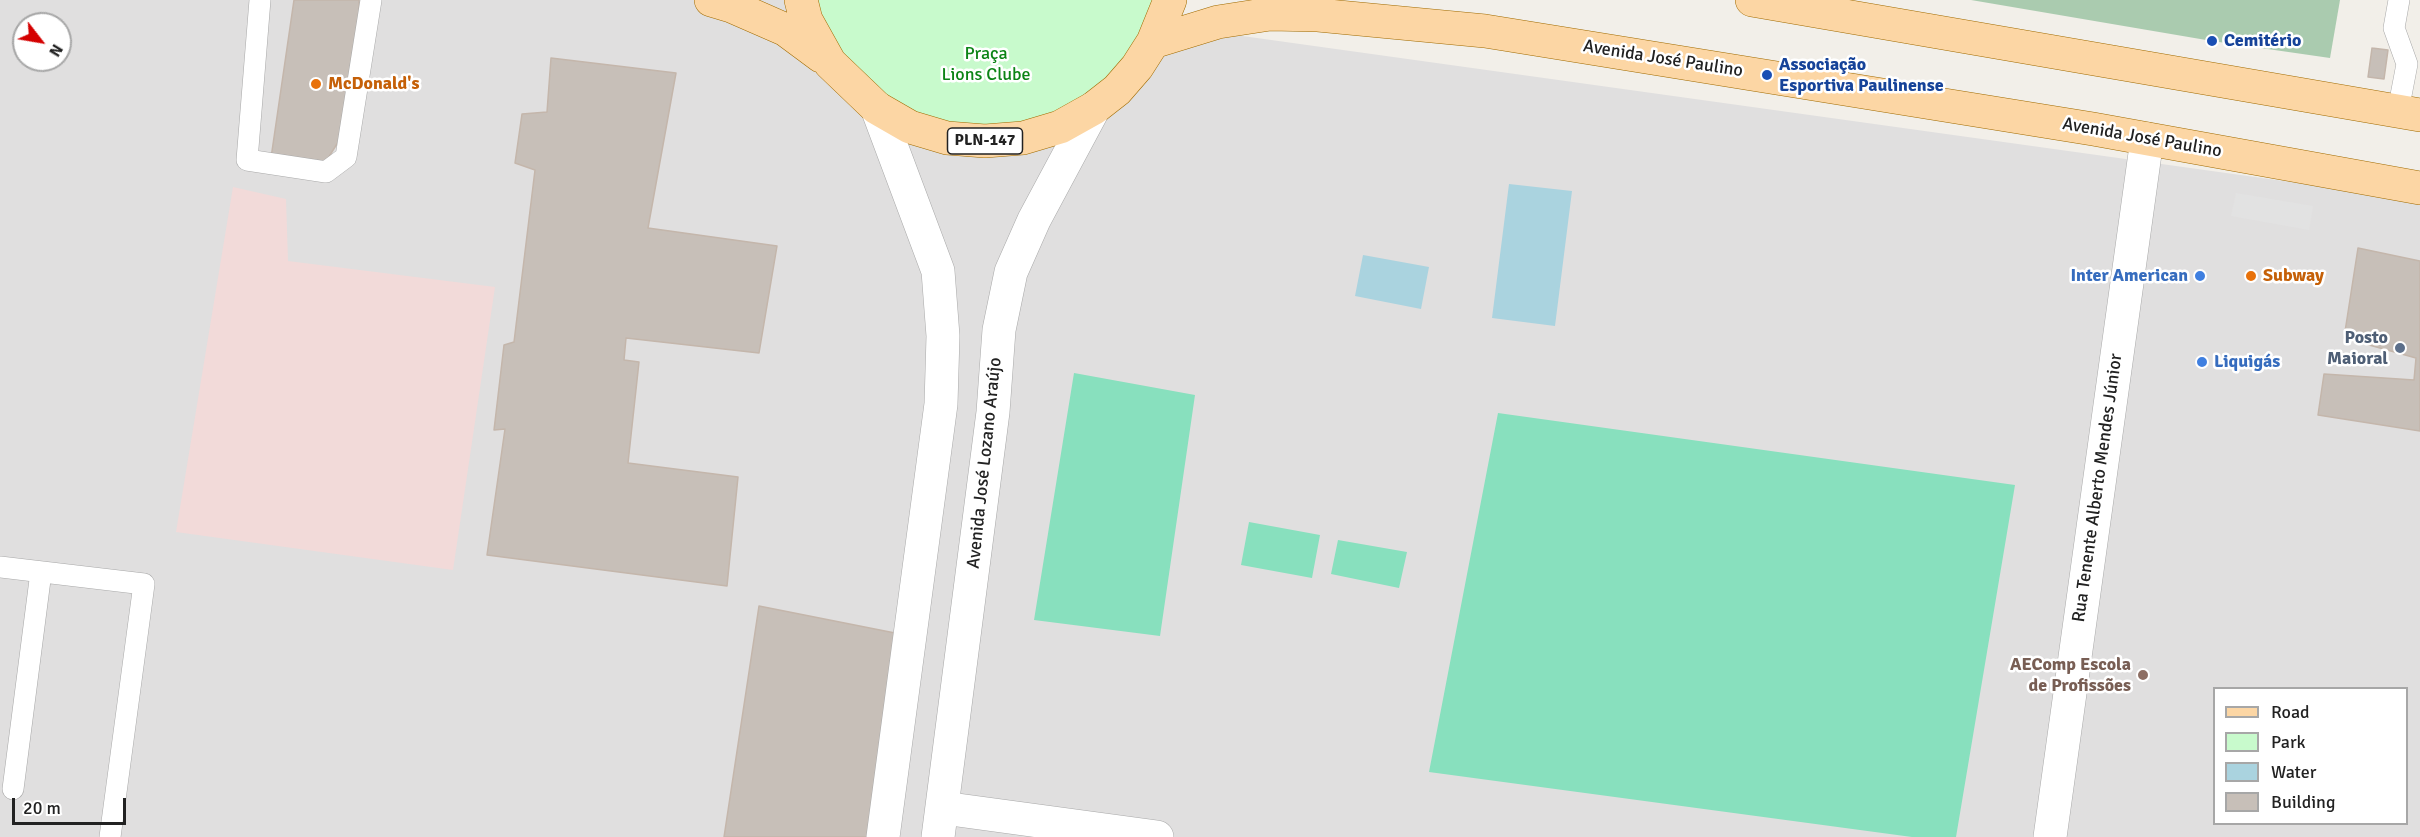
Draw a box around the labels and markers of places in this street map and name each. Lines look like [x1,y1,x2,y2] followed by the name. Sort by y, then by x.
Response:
[2224,30,2301,52] place label: Cemitério
[2205,34,2219,48] marker: Cemitério
[1779,54,1944,97] place label: Associação Esportiva Paulinense
[1760,68,1774,82] marker: Associação Esportiva Paulinense
[328,73,419,95] place label: McDonald's
[309,77,323,91] marker: McDonald's
[2070,265,2188,287] place label: Inter American
[2263,265,2324,287] place label: Subway
[2193,269,2207,283] marker: Inter American
[2244,269,2258,283] marker: Subway
[2327,327,2388,370] place label: Posto Maioral
[2393,341,2407,355] marker: Posto Maioral
[2214,351,2280,373] place label: Liquigás
[2195,355,2209,369] marker: Liquigás
[2010,654,2131,696] place label: AEComp Escola de Profissões
[2136,668,2150,682] marker: AEComp Escola de Profissões

